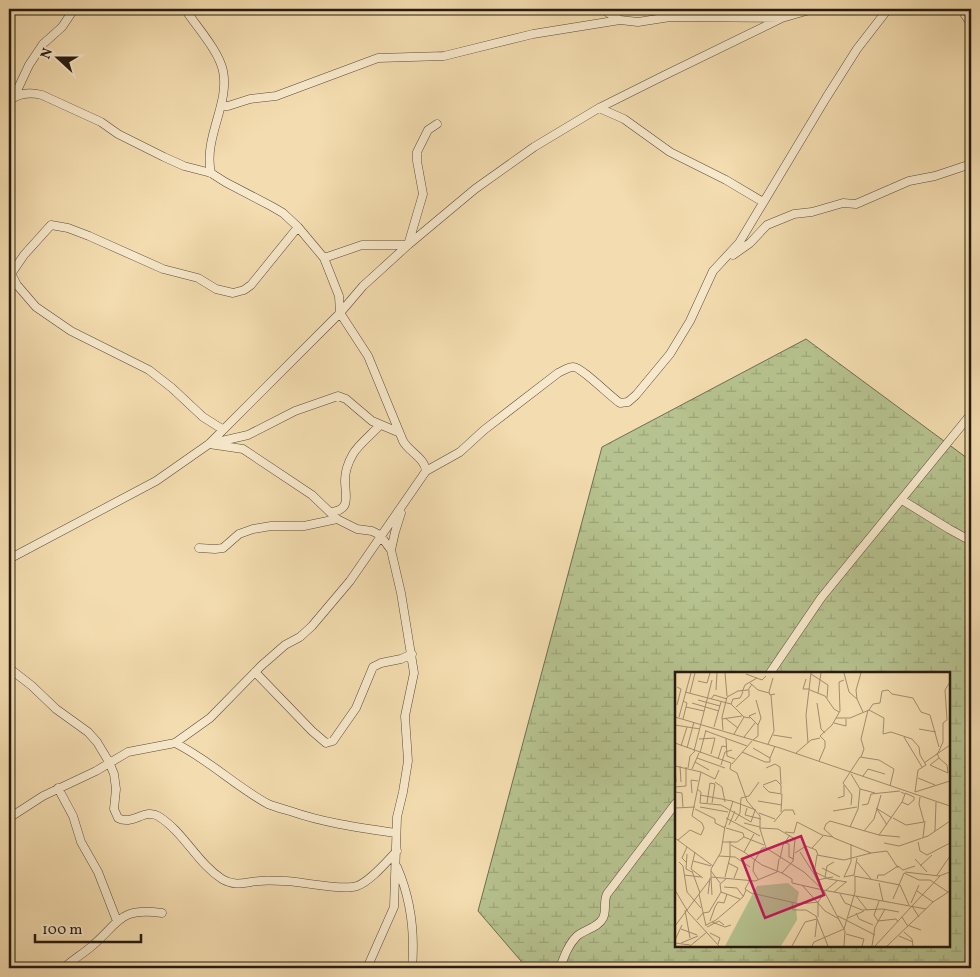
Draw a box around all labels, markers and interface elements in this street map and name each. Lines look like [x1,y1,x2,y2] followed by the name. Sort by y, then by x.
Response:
[32,32,82,82] north arrow
[37,46,58,62] text: N
[675,672,950,947] inset map
[35,912,141,944] scale bar
[42,920,82,941] text: 100 m

